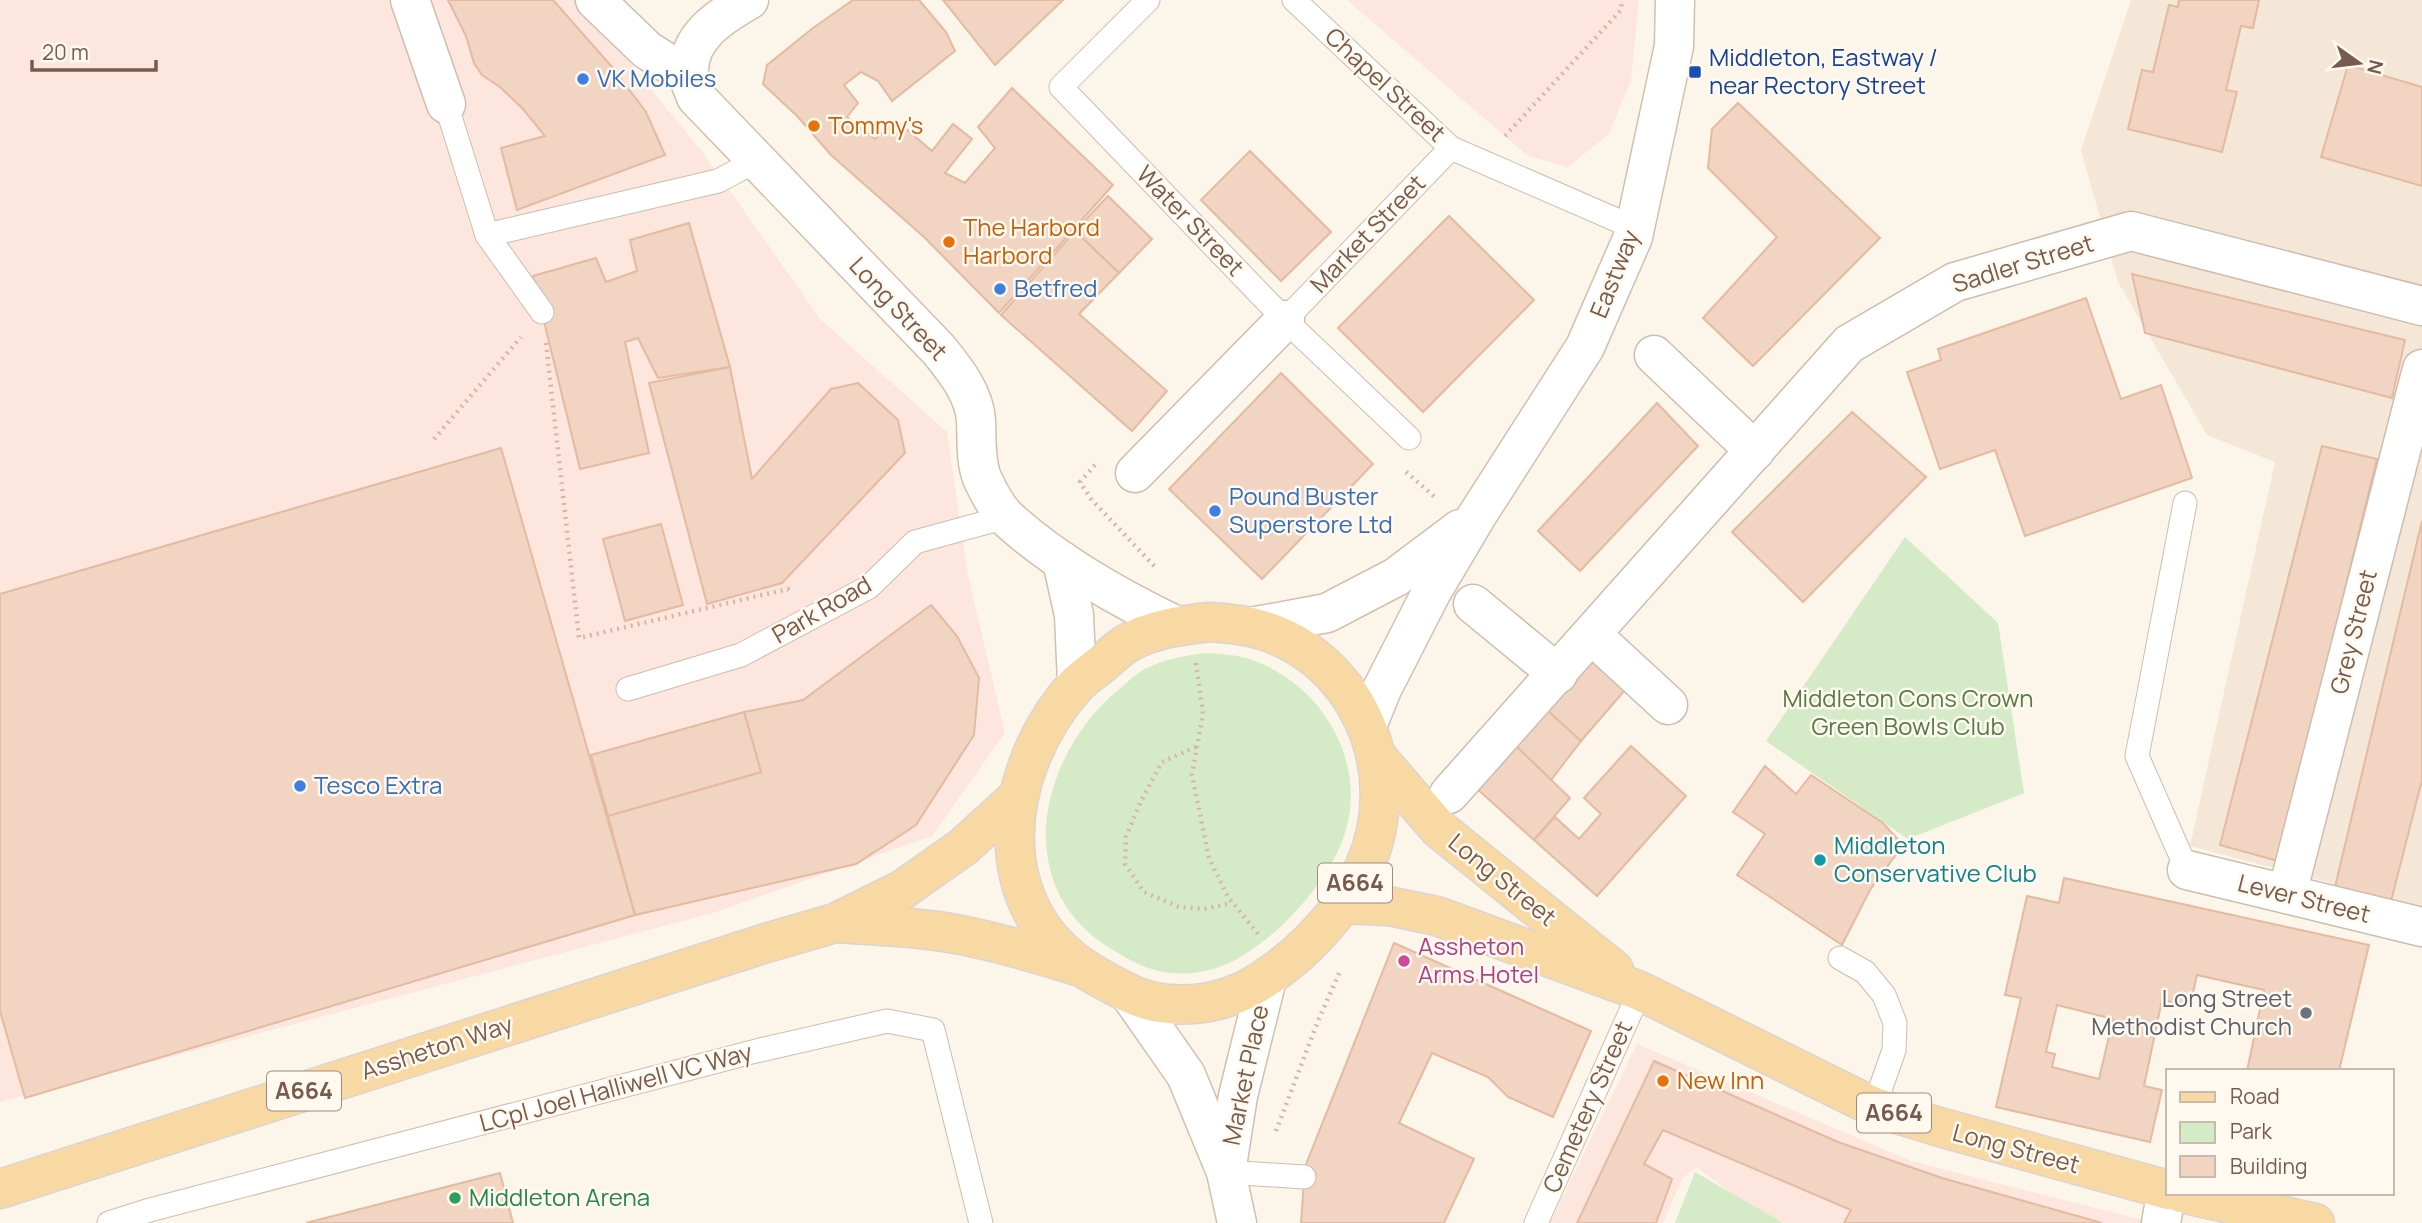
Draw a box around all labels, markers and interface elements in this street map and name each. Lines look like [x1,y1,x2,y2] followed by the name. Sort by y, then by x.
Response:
[1318,19,1454,148] street label: Chapel Street
[32,28,156,72] scale bar
[2324,28,2394,98] north arrow
[42,38,89,66] text: 20 m
[1709,40,1938,101] place label: Middleton, Eastway / near Rectory Street
[2361,57,2390,77] text: N
[597,61,716,94] place label: VK Mobiles
[1687,64,1703,80] marker: Middleton, Eastway / near Rectory Street
[575,71,591,87] marker: VK Mobiles
[828,108,923,141] place label: Tommy's
[806,118,822,134] marker: Tommy's
[1130,157,1252,282] street label: Water Street
[1302,167,1432,299] street label: Market Street
[963,210,1100,271] place label: The Harbord Harbord
[1581,224,1646,322] street label: Eastway
[1948,225,2097,300] street label: Sadler Street
[941,234,957,250] marker: The Harbord Harbord
[843,249,956,367] street label: Long Street
[1014,271,1098,304] place label: Betfred
[992,281,1008,297] marker: Betfred
[1229,479,1393,540] place label: Pound Buster Superstore Ltd
[1207,503,1223,519] marker: Pound Buster Superstore Ltd
[2321,566,2384,697] street label: Grey Street
[766,567,877,650] street label: Park Road
[1782,681,2034,742] park label: Middleton Cons Crown Green Bowls Club
[314,768,442,801] place label: Tesco Extra
[292,778,308,794] marker: Tesco Extra
[1442,825,1564,933] street label: Long Street
[1834,828,2037,889] place label: Middleton Conservative Club
[1812,852,1828,868] marker: Middleton Conservative Club
[1318,863,1392,902] road number: A664
[2235,865,2374,930] street label: Lever Street
[1418,929,1539,990] place label: Assheton Arms Hotel
[1396,953,1412,969] marker: Assheton Arms Hotel
[2091,981,2292,1042] place label: Long Street Methodist Church
[1214,1001,1276,1148] street label: Market Place
[2298,1005,2314,1021] marker: Long Street Methodist Church
[356,1006,517,1087] street label: Assheton Way
[1534,1015,1639,1197] street label: Cemetery Street
[476,1034,756,1139] street label: LCpl Joel Halliwell VC Way
[1677,1063,1764,1096] place label: New Inn
[2166,1069,2394,1195] legend
[267,1072,341,1110] road number: A664
[1655,1073,1671,1089] marker: New Inn
[2230,1082,2280,1110] text: Road
[1857,1094,1931,1132] road number: A664
[1949,1115,2084,1180] street label: Long Street
[2230,1117,2272,1145] text: Park
[2230,1152,2307,1180] text: Building
[469,1180,650,1213] place label: Middleton Arena
[447,1190,463,1206] marker: Middleton Arena

